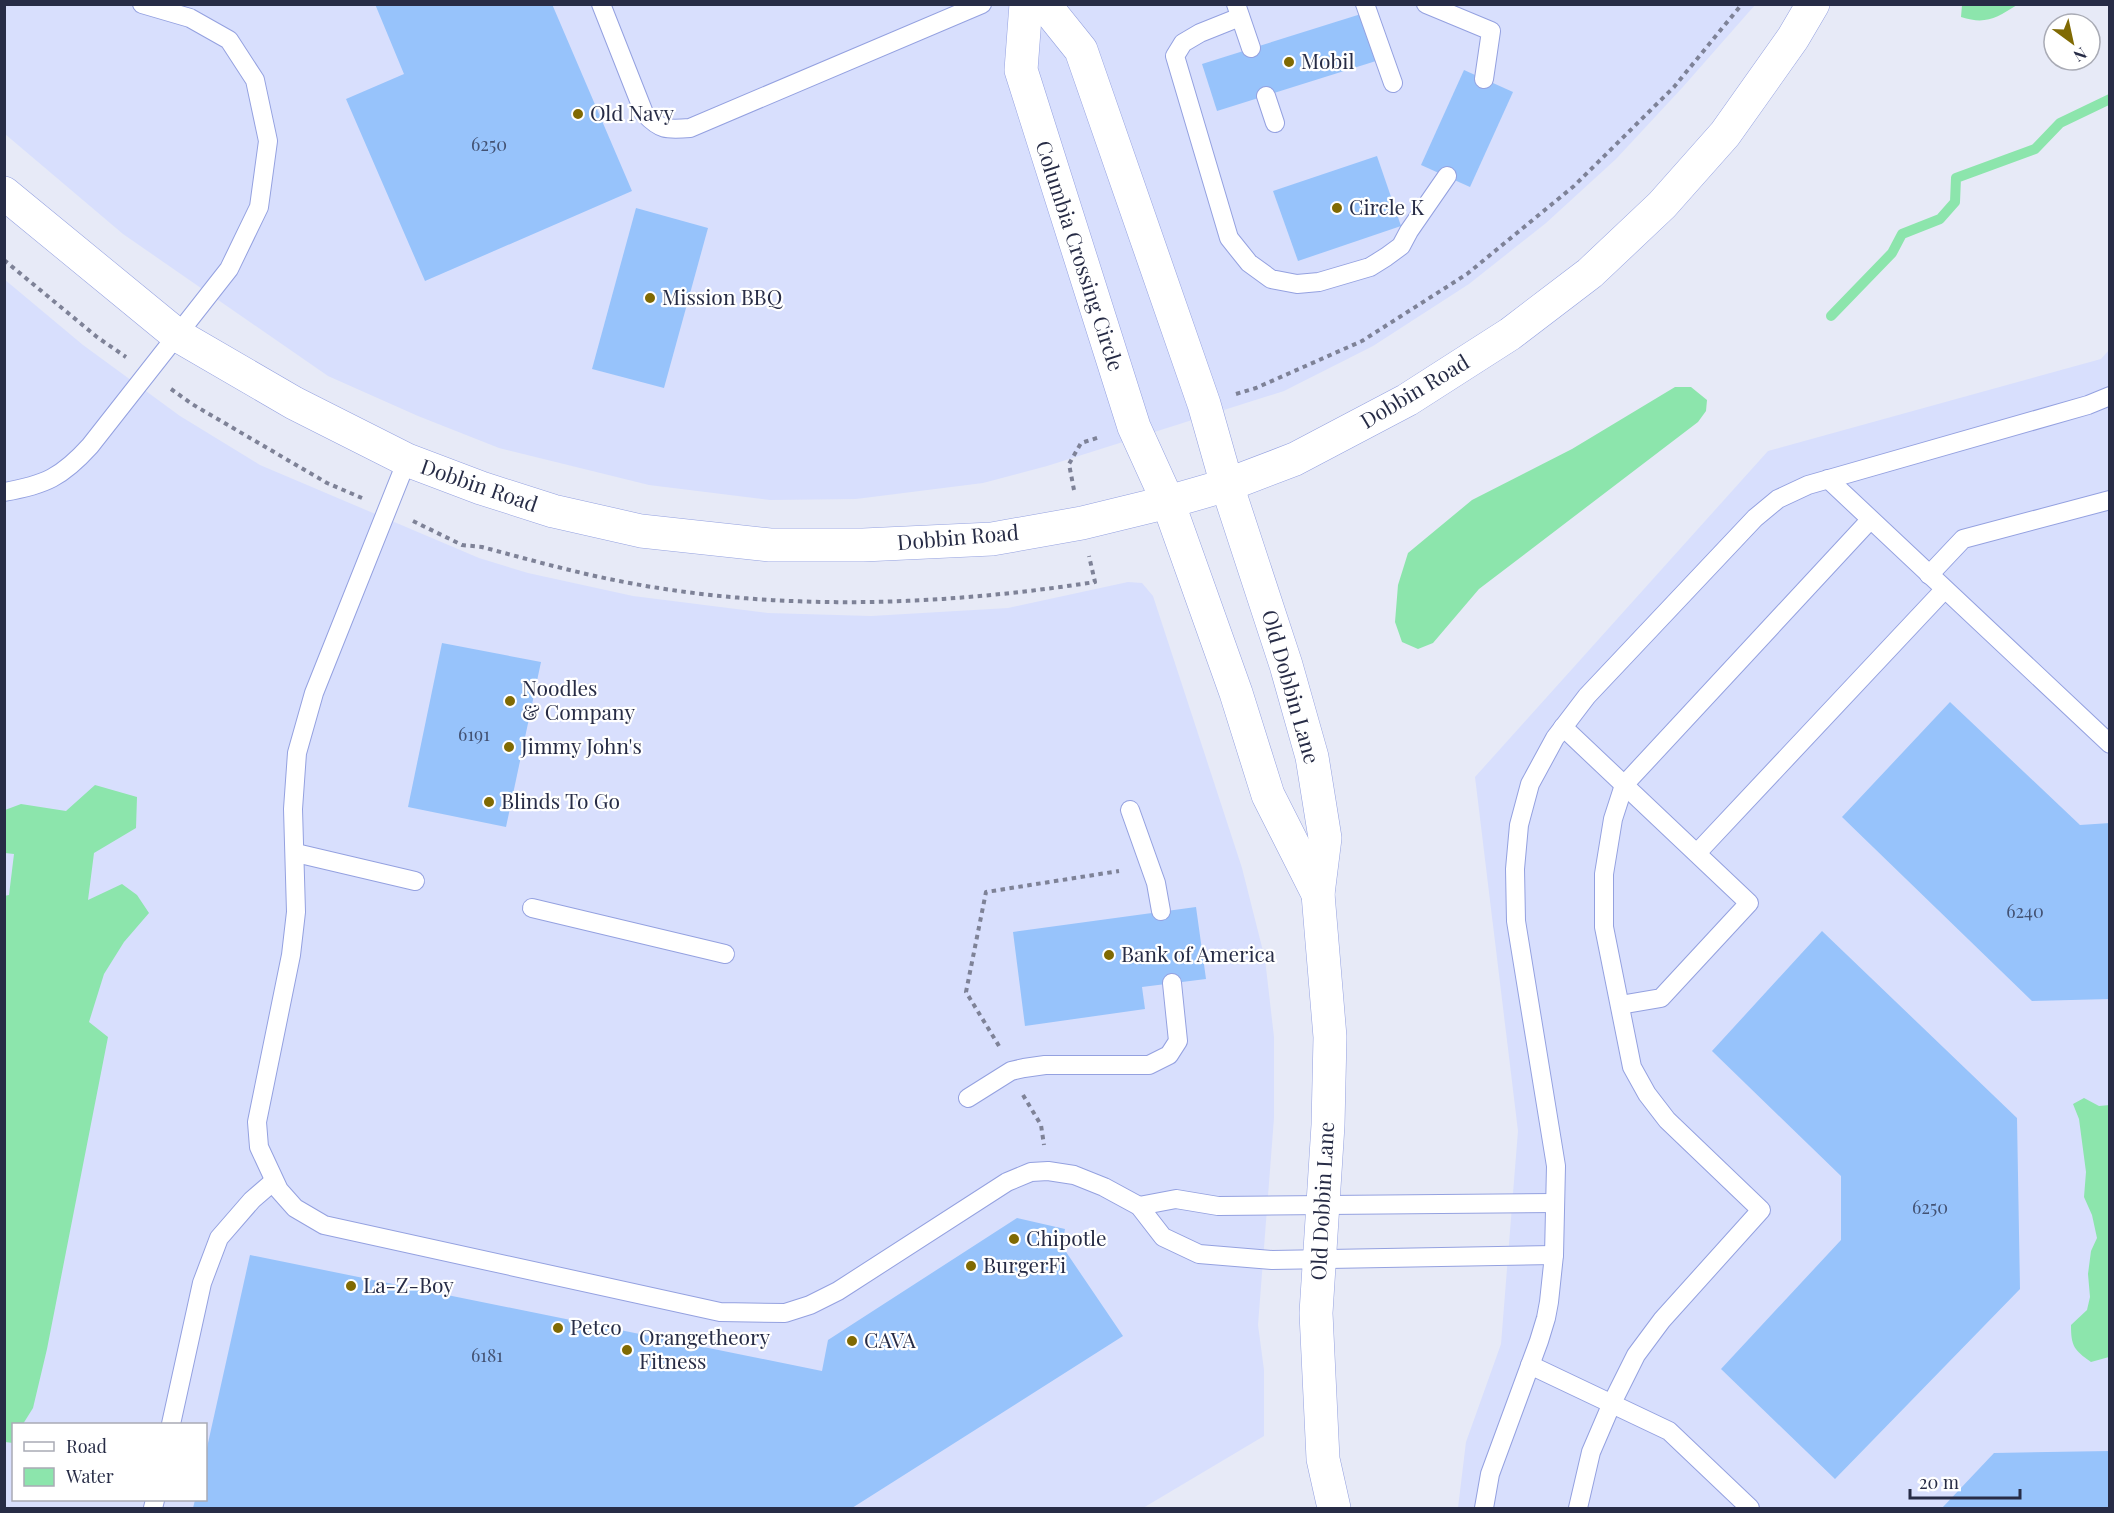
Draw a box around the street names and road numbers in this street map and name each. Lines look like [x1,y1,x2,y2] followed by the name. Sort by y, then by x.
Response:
[1030,137,1131,374] street label: Columbia Crossing Circle
[1354,347,1473,434] street label: Dobbin Road
[417,451,542,517] street label: Dobbin Road
[896,517,1020,555] street label: Dobbin Road
[1257,606,1327,767] street label: Old Dobbin Lane
[1303,1121,1339,1281] street label: Old Dobbin Lane

